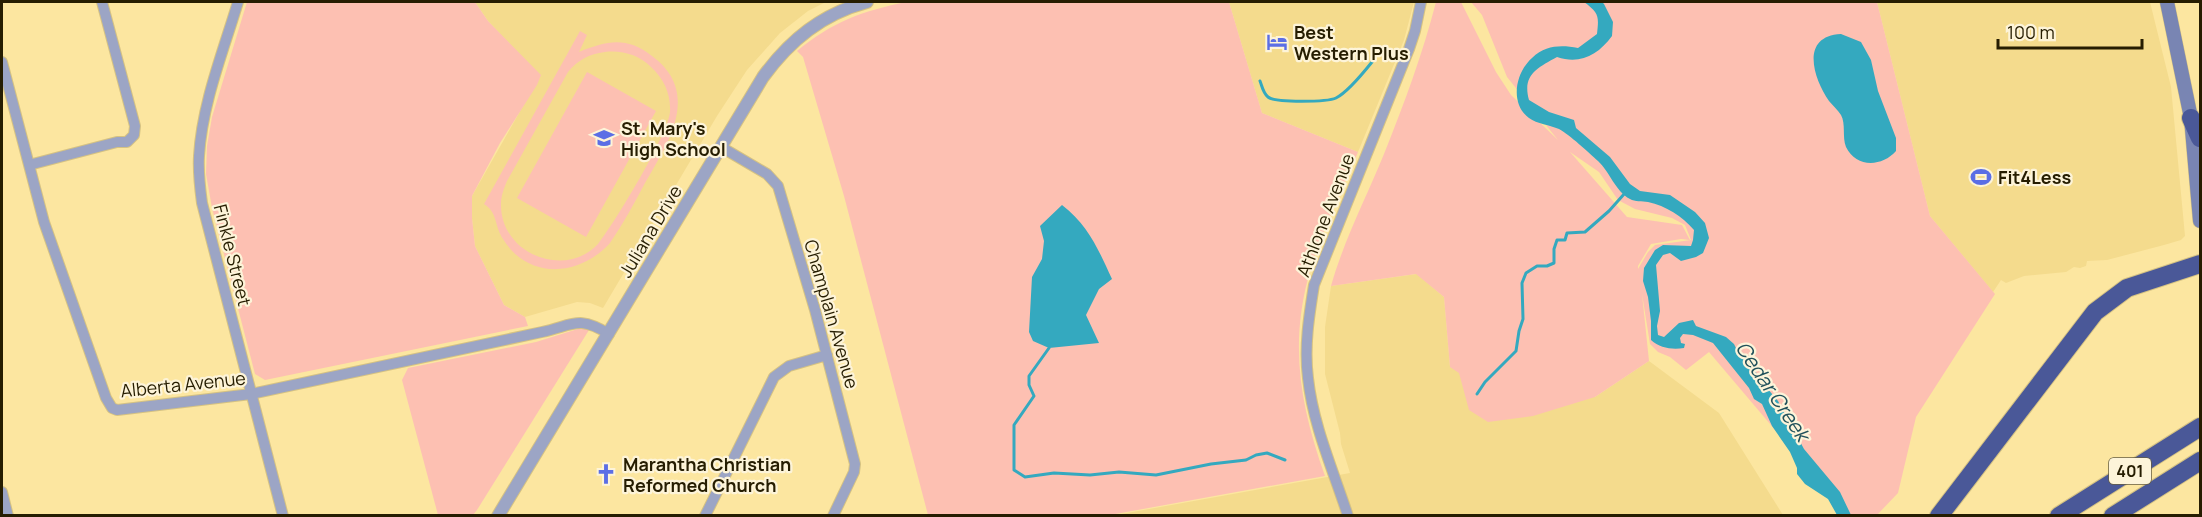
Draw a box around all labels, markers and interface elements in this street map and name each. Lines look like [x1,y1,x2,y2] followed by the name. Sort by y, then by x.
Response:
[1998,12,2142,50] scale bar
[1294,20,1409,65] place label: Best Western Plus
[2007,20,2055,44] text: 100 m
[1265,30,1289,54] hotel icon: Best Western Plus
[621,116,726,161] place label: St. Mary's High School
[592,126,616,150] school or university icon: St. Mary's High School
[1290,150,1360,280] street label: Athlone Avenue
[1969,165,1993,189] sports icon: Fit4Less
[1998,165,2071,189] place label: Fit4Less
[613,180,687,282] street label: Juliana Drive
[209,202,257,308] street label: Finkle Street
[799,237,865,391] street label: Champlain Avenue
[1730,336,1818,449] water label: Cedar Creek
[119,365,247,403] street label: Alberta Avenue
[623,452,791,497] place label: Marantha Christian Reformed Church
[2109,458,2151,484] road number: 401
[594,462,618,486] church icon: Marantha Christian Reformed Church

